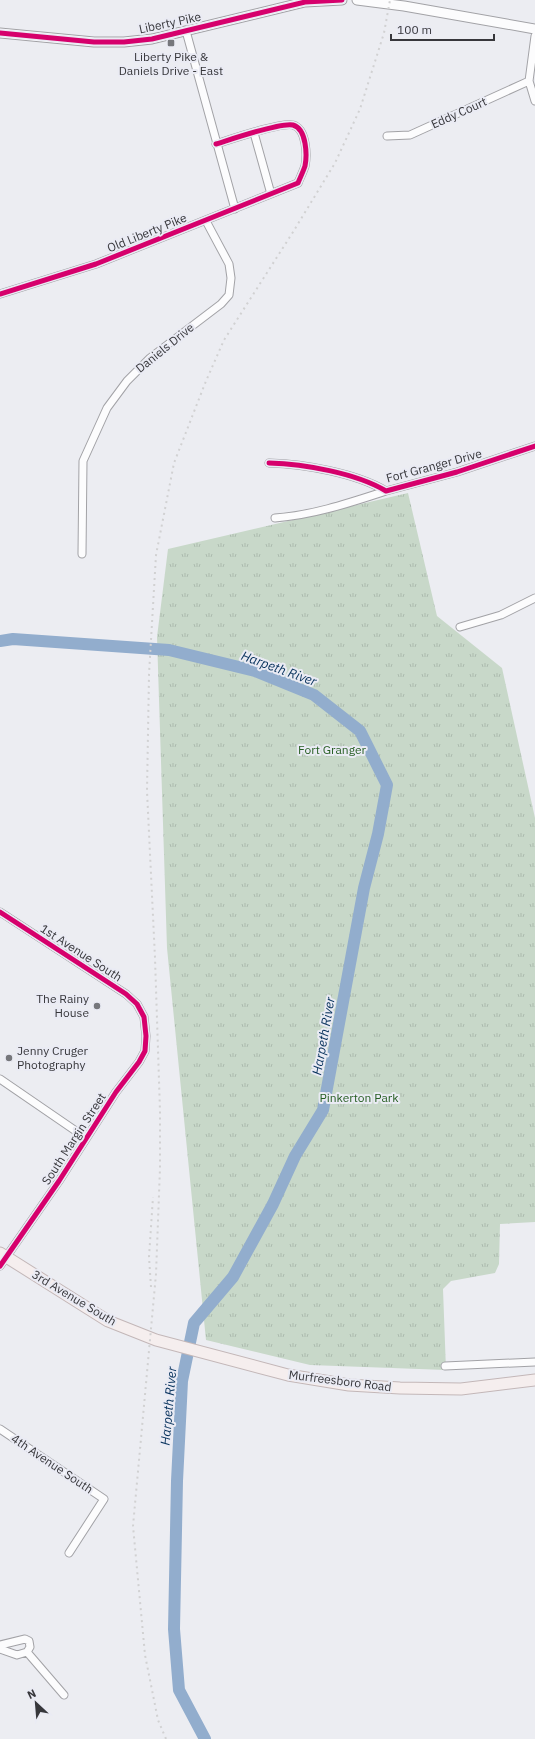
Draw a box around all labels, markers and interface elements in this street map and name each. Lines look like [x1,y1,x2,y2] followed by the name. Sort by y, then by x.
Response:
[138,9,203,36] street label: Liberty Pike
[391,16,494,42] scale bar
[397,22,432,37] text: 100 m
[166,38,176,48] marker: Liberty Pike & Daniels Drive - East
[119,49,223,78] place label: Liberty Pike & Daniels Drive - East
[429,94,489,131] street label: Eddy Court
[105,210,189,255] street label: Old Liberty Pike
[133,319,197,376] street label: Daniels Drive
[384,445,484,486] street label: Fort Granger Drive
[239,647,320,690] water label: Harpeth River
[298,742,366,757] park label: Fort Granger
[38,921,125,985] street label: 1st Avenue South
[36,991,89,1020] place label: The Rainy House
[308,994,339,1076] water label: Harpeth River
[92,1001,102,1011] marker: The Rainy House
[17,1043,89,1072] place label: Jenny Cruger Photography
[4,1053,14,1063] marker: Jenny Cruger Photography
[38,1090,109,1187] street label: South Margin Street
[319,1090,399,1105] park label: Pinkerton Park
[29,1266,119,1329] street label: 3rd Avenue South
[157,1365,181,1446] water label: Harpeth River
[288,1367,392,1394] street label: Murfreesboro Road
[8,1431,96,1497] street label: 4th Avenue South
[16,1683,56,1723] north arrow
[25,1686,38,1702] text: N

